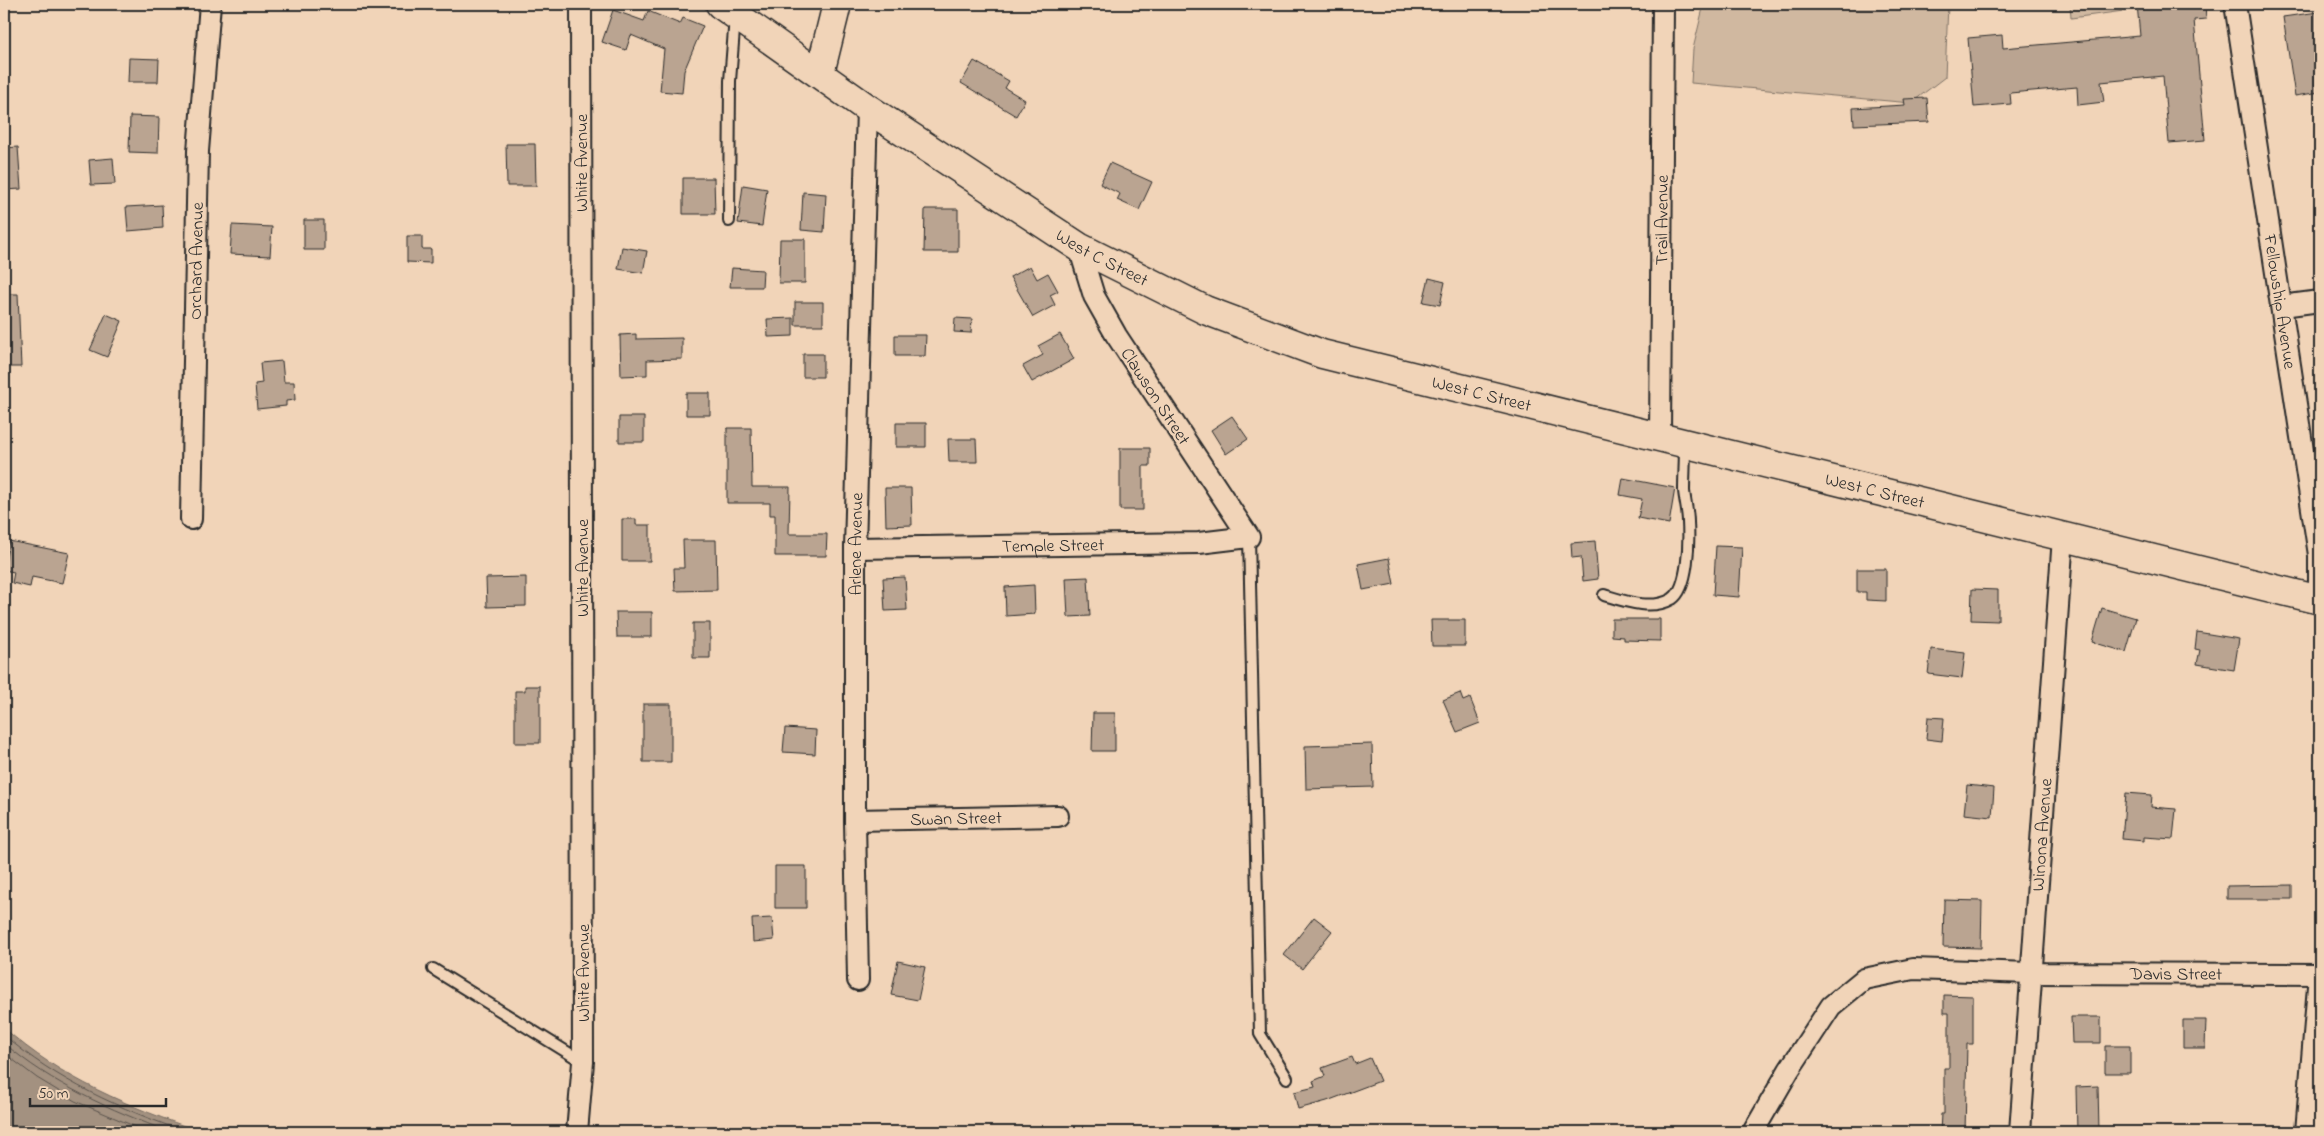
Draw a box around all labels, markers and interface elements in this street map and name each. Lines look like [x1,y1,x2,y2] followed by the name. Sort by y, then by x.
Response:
[570,113,596,212] street label: White Avenue
[1650,174,1677,265] street label: Trail Avenue
[184,201,212,320] street label: Orchard Avenue
[1050,224,1152,295] street label: West C Street
[2255,232,2302,372] street label: Fellowship Avenue
[1113,343,1196,451] street label: Clawson Street
[1429,371,1534,420] street label: West C Street
[1822,467,1927,517] street label: West C Street
[844,491,872,596] street label: Arlene Avenue
[571,518,597,617] street label: White Avenue
[1001,533,1105,561] street label: Temple Street
[2026,777,2061,892] street label: Winona Avenue
[910,806,1002,834] street label: Swan Street
[572,923,598,1022] street label: White Avenue
[2129,962,2222,989] street label: Davis Street
[30,1076,166,1108] scale bar
[38,1083,69,1105] text: 50 m

